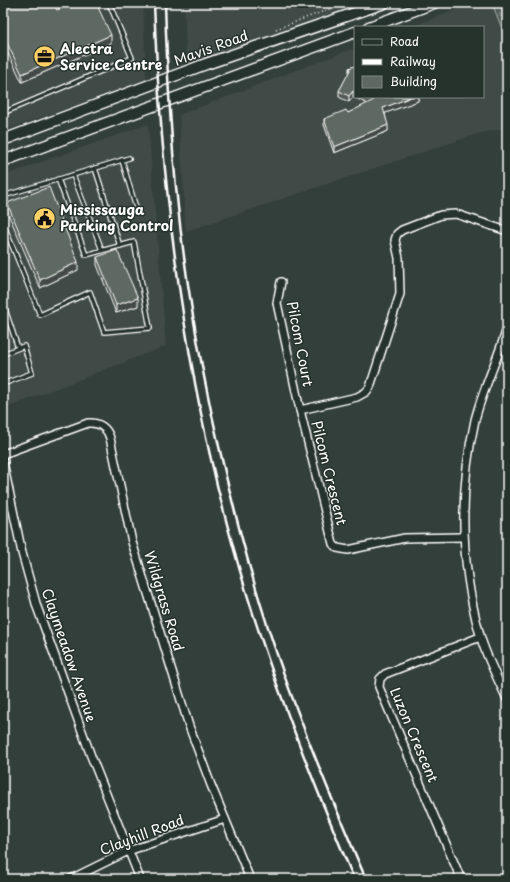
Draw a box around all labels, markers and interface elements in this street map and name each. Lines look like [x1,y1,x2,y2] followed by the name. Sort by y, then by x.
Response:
[171,24,251,71] street label: Mavis Road
[354,26,484,98] legend
[390,32,419,50] text: Road
[60,38,163,75] place label: Alectra Service Centre
[31,44,57,70] office icon: Alectra Service Centre
[390,52,436,70] text: Railway
[390,72,437,90] text: Building
[60,199,173,236] place label: Mississauga Parking Control
[32,205,58,231] public building icon: Mississauga Parking Control
[282,299,319,389] street label: Pilcom Court
[306,418,353,528] street label: Pilcom Crescent
[139,548,190,654] street label: Wildgrass Road
[37,585,102,724] street label: Claymeadow Avenue
[385,684,444,786] street label: Luzon Crescent
[97,809,187,860] street label: Clayhill Road

